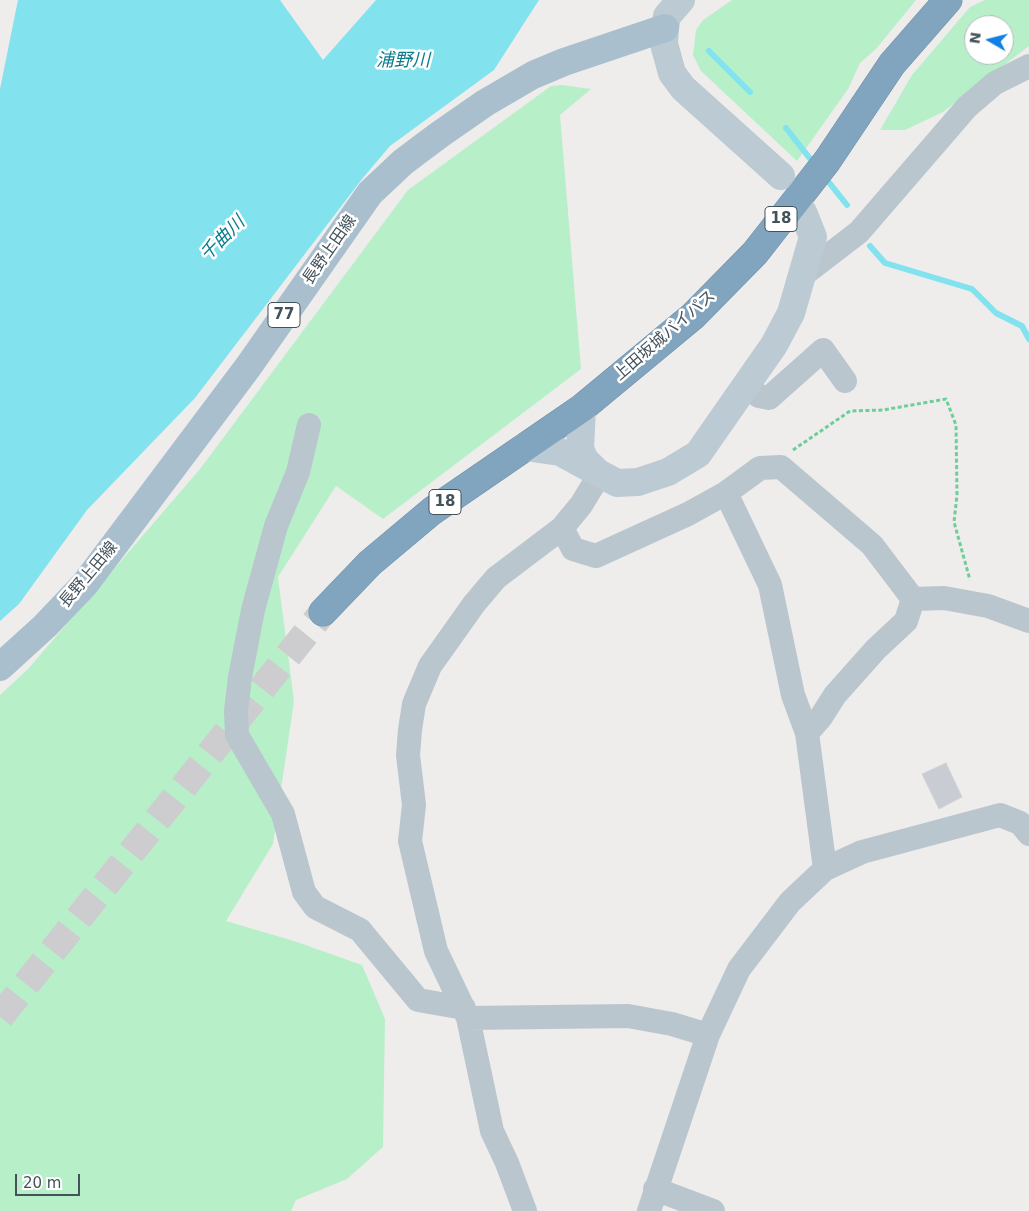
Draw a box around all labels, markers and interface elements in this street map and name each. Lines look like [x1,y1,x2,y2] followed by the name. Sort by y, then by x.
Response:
[964,15,1014,65] north arrow
[966,31,984,45] text: N
[376,50,430,72] water label: 浦野川
[765,206,797,232] road number: 18
[196,212,250,266] water label: 千曲川
[299,212,361,288] street label: 長野上田線
[610,287,720,385] street label: 上田坂城バイパス
[268,302,300,328] road number: 77
[429,490,461,514] road number: 18
[56,538,122,612] street label: 長野上田線
[18,1164,82,1196] scale bar
[23,1174,61,1192] text: 20 m

